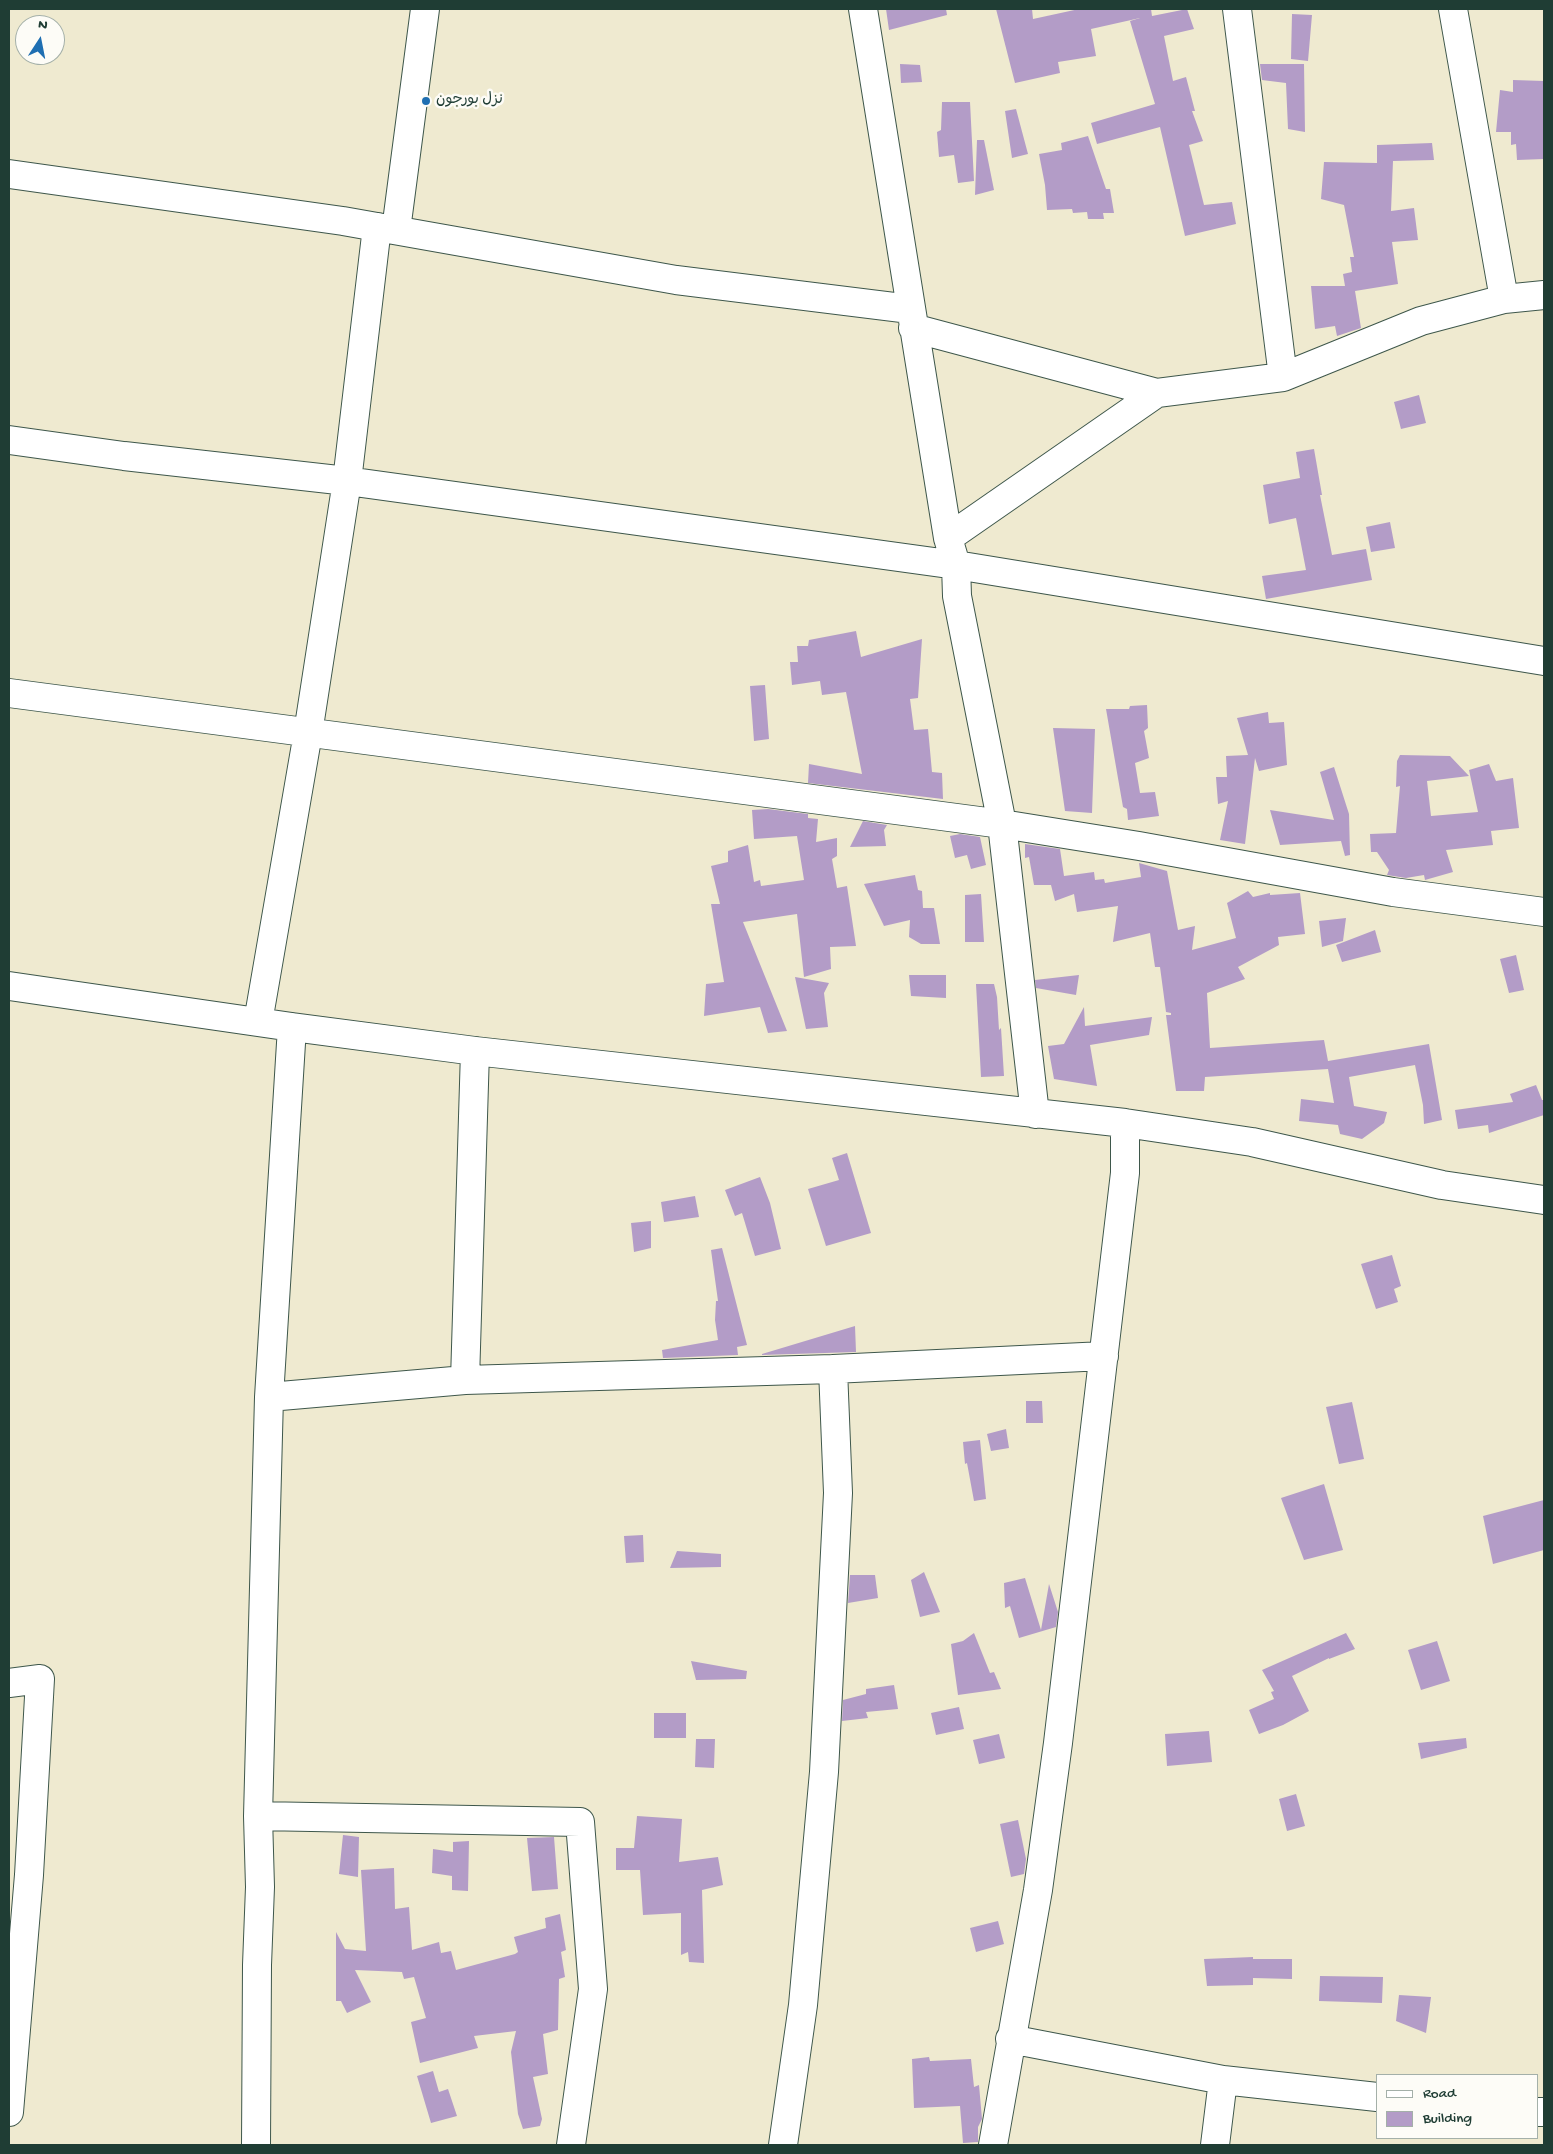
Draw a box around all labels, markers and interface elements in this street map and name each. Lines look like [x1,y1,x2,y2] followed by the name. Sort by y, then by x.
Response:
[15,15,65,65] north arrow
[37,17,49,35] text: N
[436,92,503,110] place label: نزل بورجون
[420,95,432,107] marker: نزل بورجون
[1376,2074,1538,2139] legend
[1423,2085,1456,2103] text: Road
[1423,2110,1472,2128] text: Building

